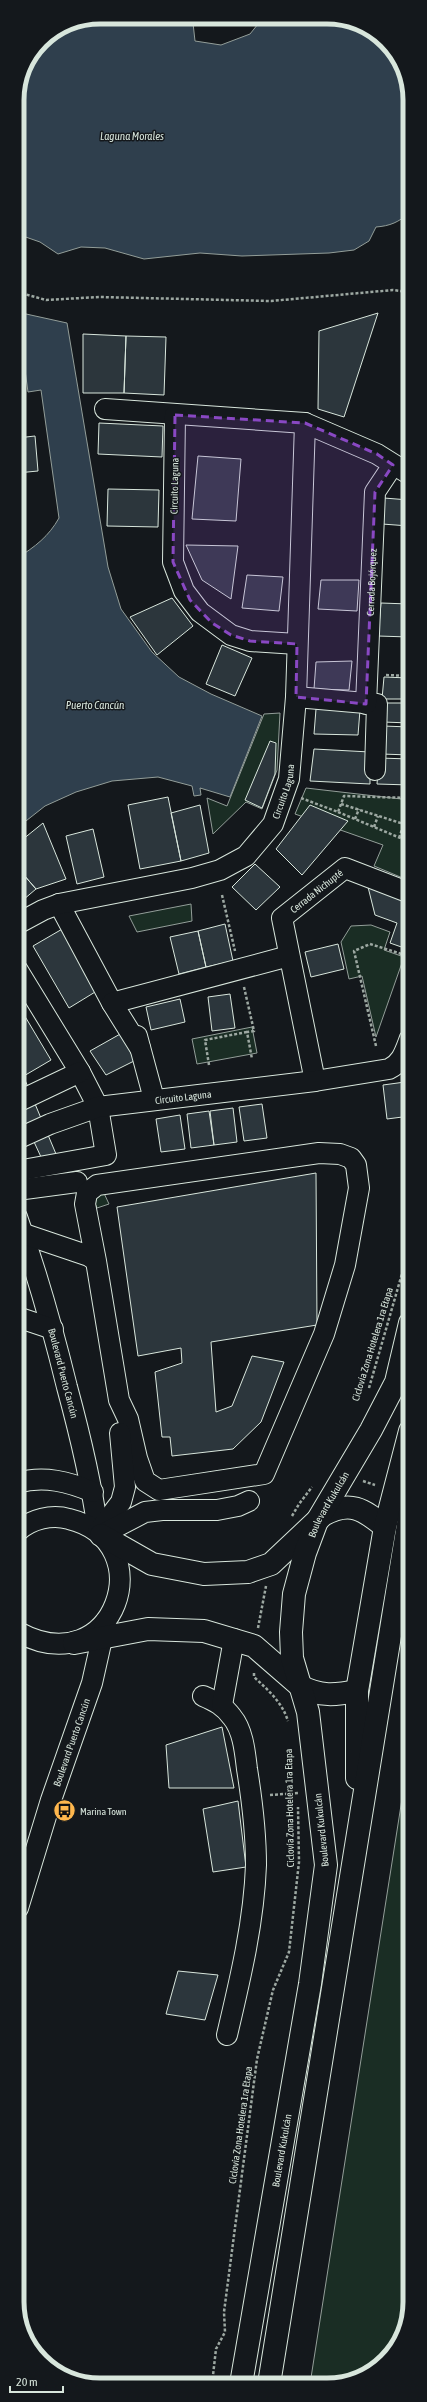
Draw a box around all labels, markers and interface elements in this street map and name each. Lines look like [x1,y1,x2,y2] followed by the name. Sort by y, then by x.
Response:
[100,130,164,142] water label: Laguna Morales
[169,457,180,514] street label: Circuito Laguna
[365,548,379,616] street label: Cerrada Bojórquez
[66,699,125,711] water label: Puerto Cancún
[270,763,296,820] street label: Circuito Laguna
[288,867,345,915] street label: Cerrada Nichupté
[154,1088,212,1106] street label: Circuito Laguna
[350,1286,395,1402] street label: Ciclovía Zona Hotelera 1ra Etapa
[46,1327,80,1420] street label: Boulevard Puerto Cancún
[306,1470,351,1539] street label: Boulevard Kukulcán
[51,1697,92,1788] street label: Boulevard Puerto Cancún
[283,1748,296,1867] street label: Ciclovía Zona Hotelera 1ra Etapa
[312,1793,331,1867] street label: Boulevard Kukulcán
[51,1798,77,1824] bus stop icon: Marina Town
[80,1806,127,1817] place label: Marina Town
[227,2065,254,2185] street label: Ciclovía Zona Hotelera 1ra Etapa
[270,2113,293,2188] street label: Boulevard Kukulcán
[10,2368,63,2394] scale bar
[16,2375,38,2389] text: 20 m

